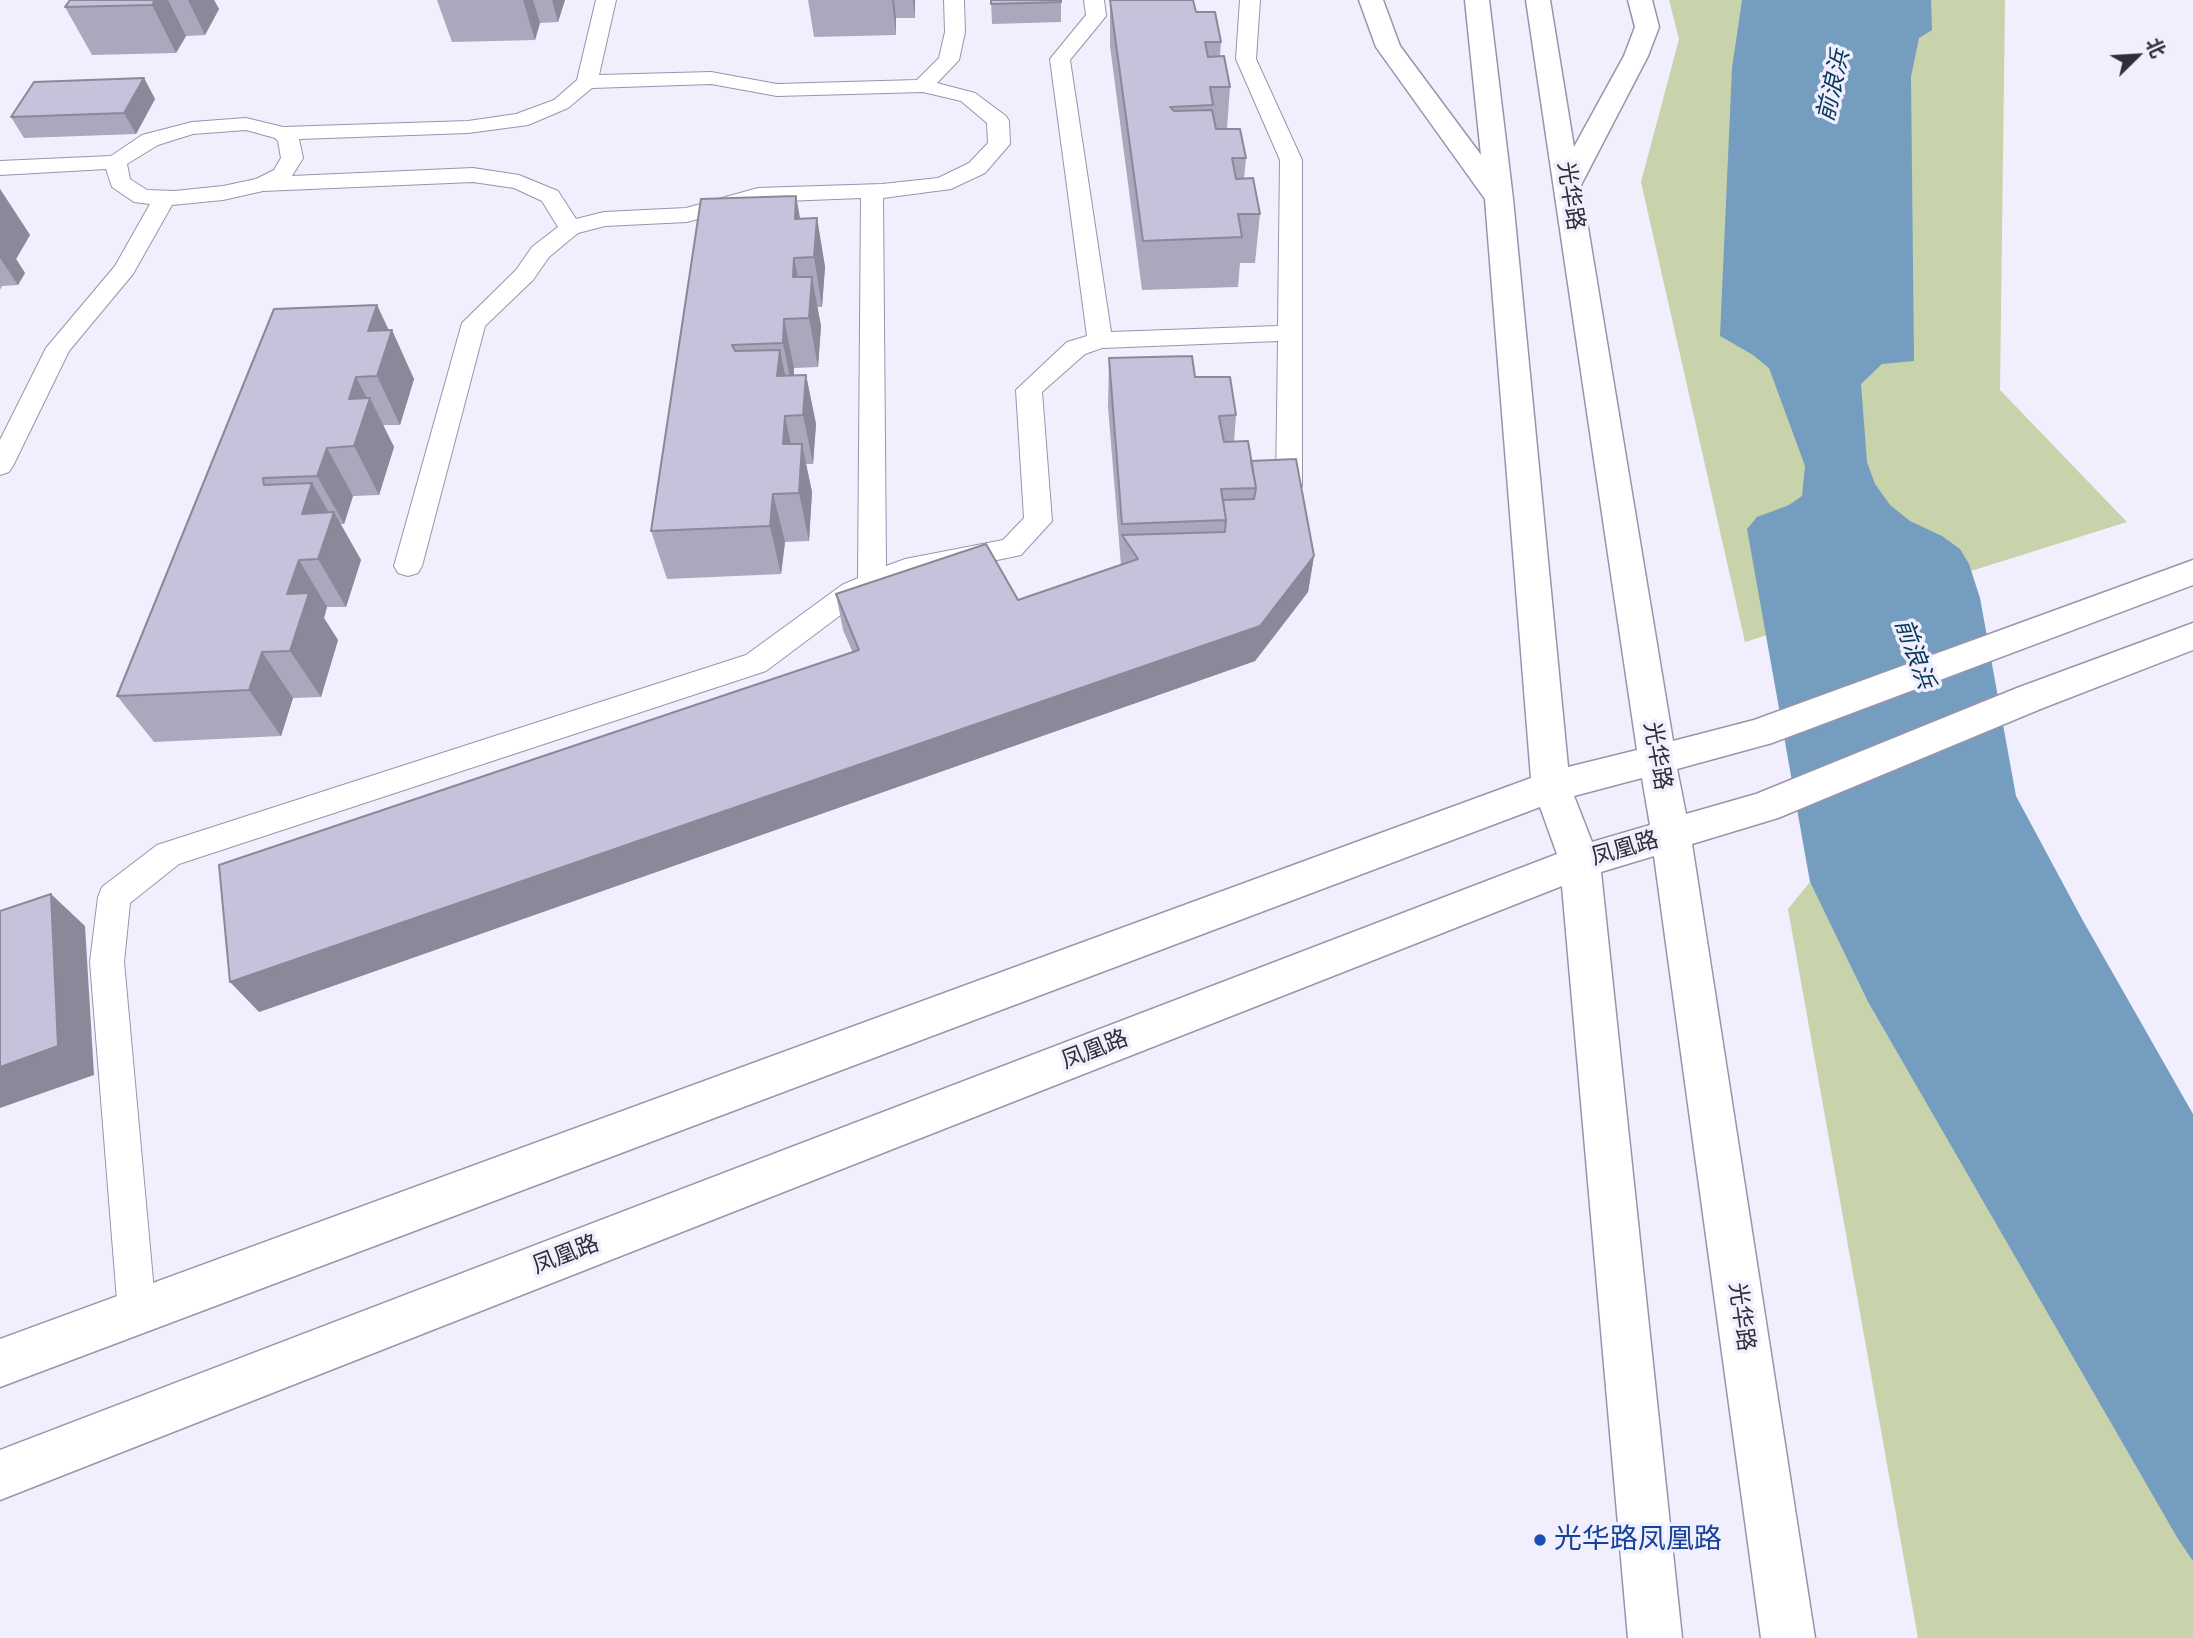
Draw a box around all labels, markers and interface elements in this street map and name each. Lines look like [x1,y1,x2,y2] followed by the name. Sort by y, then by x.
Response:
[2102,21,2172,91] north arrow
[2141,34,2171,61] text: 北
[1812,48,1856,124] water label: 前浪浜
[1551,160,1589,232] street label: 光华路
[1888,615,1940,693] water label: 前浪浜
[1637,720,1677,792] street label: 光华路
[1588,826,1662,872] street label: 凤凰路
[1058,1025,1132,1075] street label: 凤凰路
[529,1230,603,1280] street label: 凤凰路
[1723,1281,1759,1353] street label: 光华路
[1554,1523,1722,1557] place label: 光华路凤凰路
[1532,1532,1548,1548] marker: 光华路凤凰路

